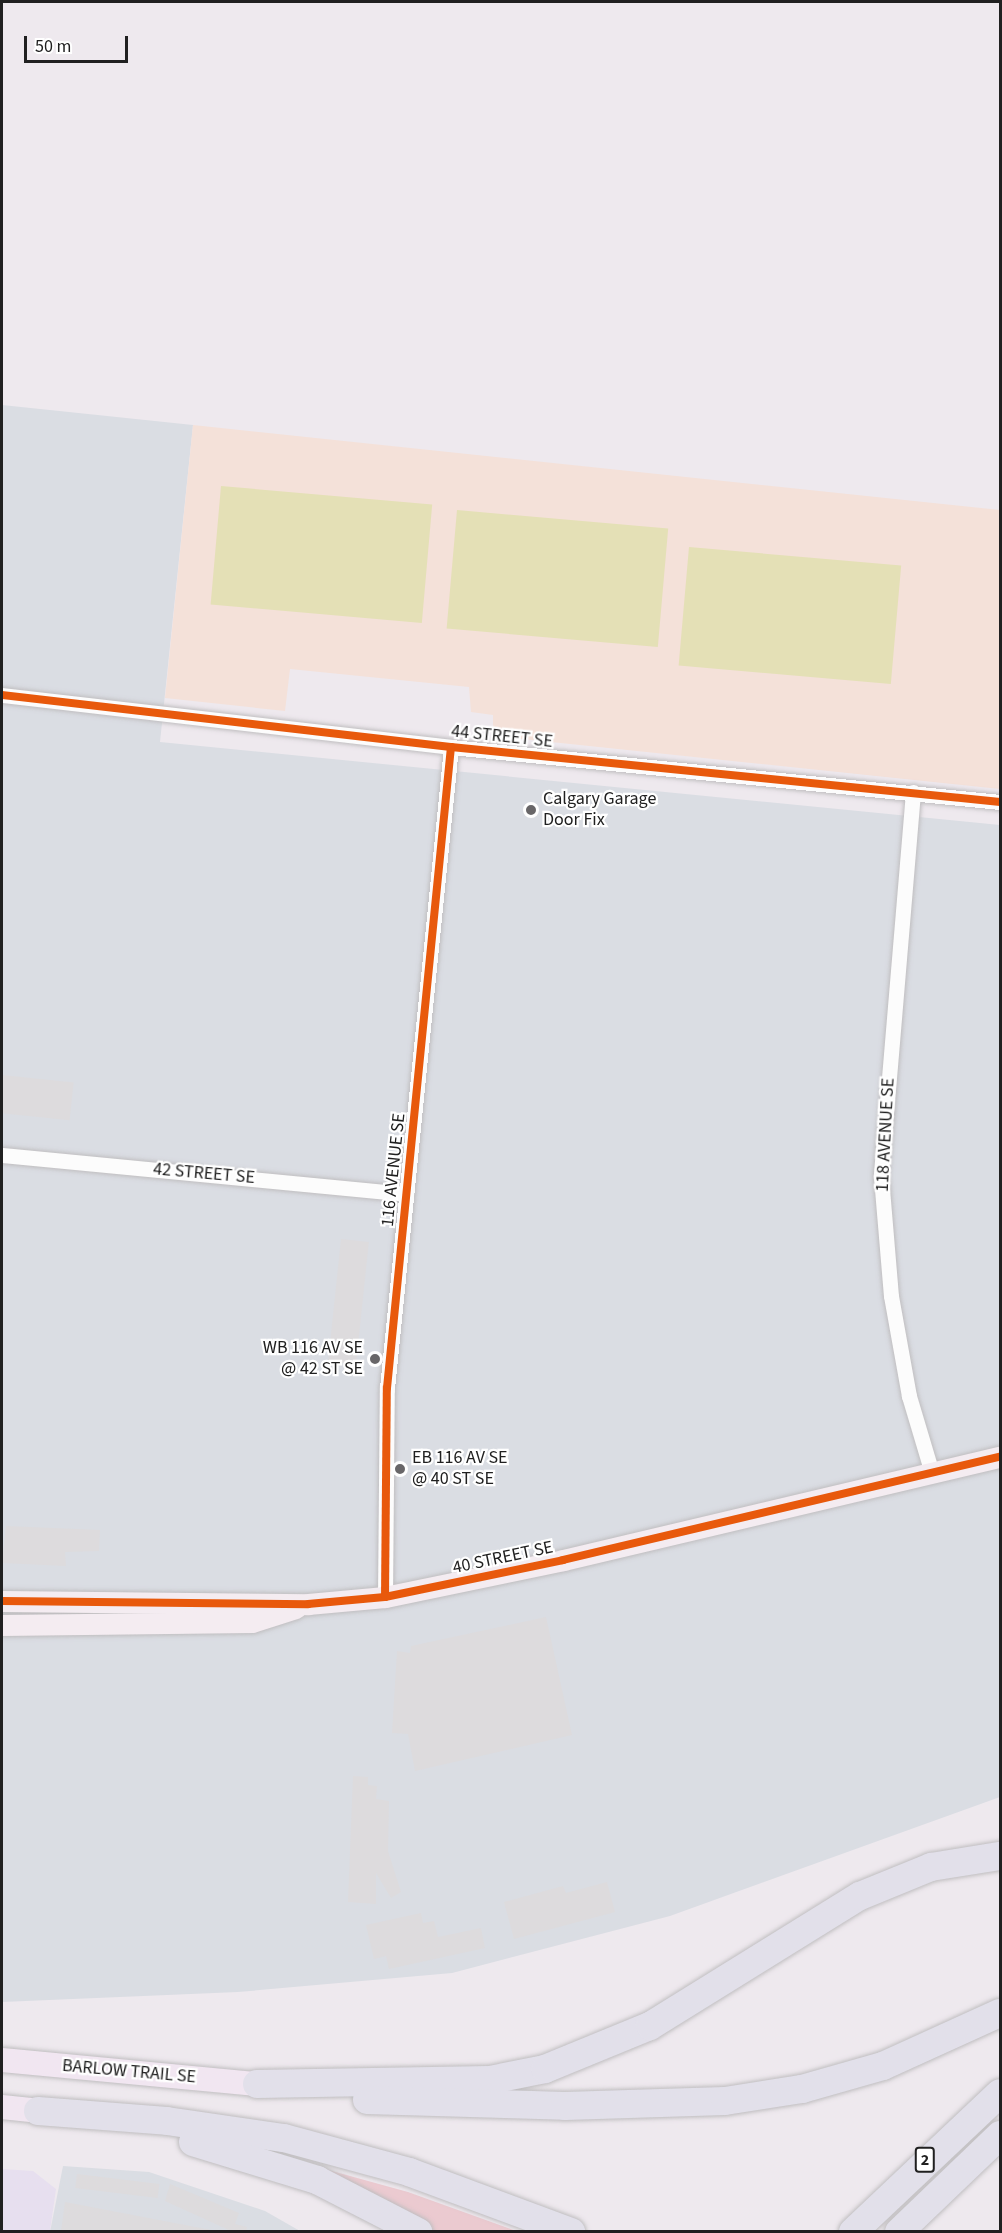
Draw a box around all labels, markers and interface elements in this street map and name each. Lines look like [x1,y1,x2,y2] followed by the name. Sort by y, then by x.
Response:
[27,24,130,62] scale bar
[35,34,71,59] text: 50 m
[450,721,554,753] street label: 44 STREET SE
[543,789,656,832] place label: Calgary Garage Door Fix
[524,803,538,817] marker: Calgary Garage Door Fix
[872,1077,900,1193] street label: 118 AVENUE SE
[377,1112,411,1228] street label: 116 AVENUE SE
[152,1159,256,1189] street label: 42 STREET SE
[263,1338,363,1380] place label: WB 116 AV SE @ 42 ST SE
[368,1352,382,1366] marker: WB 116 AV SE @ 42 ST SE
[412,1448,508,1490] place label: EB 116 AV SE @ 40 ST SE
[393,1462,407,1476] marker: EB 116 AV SE @ 40 ST SE
[451,1537,555,1579] street label: 40 STREET SE
[61,2055,197,2089] street label: BARLOW TRAIL SE
[914,2147,936,2173] road number: 2

